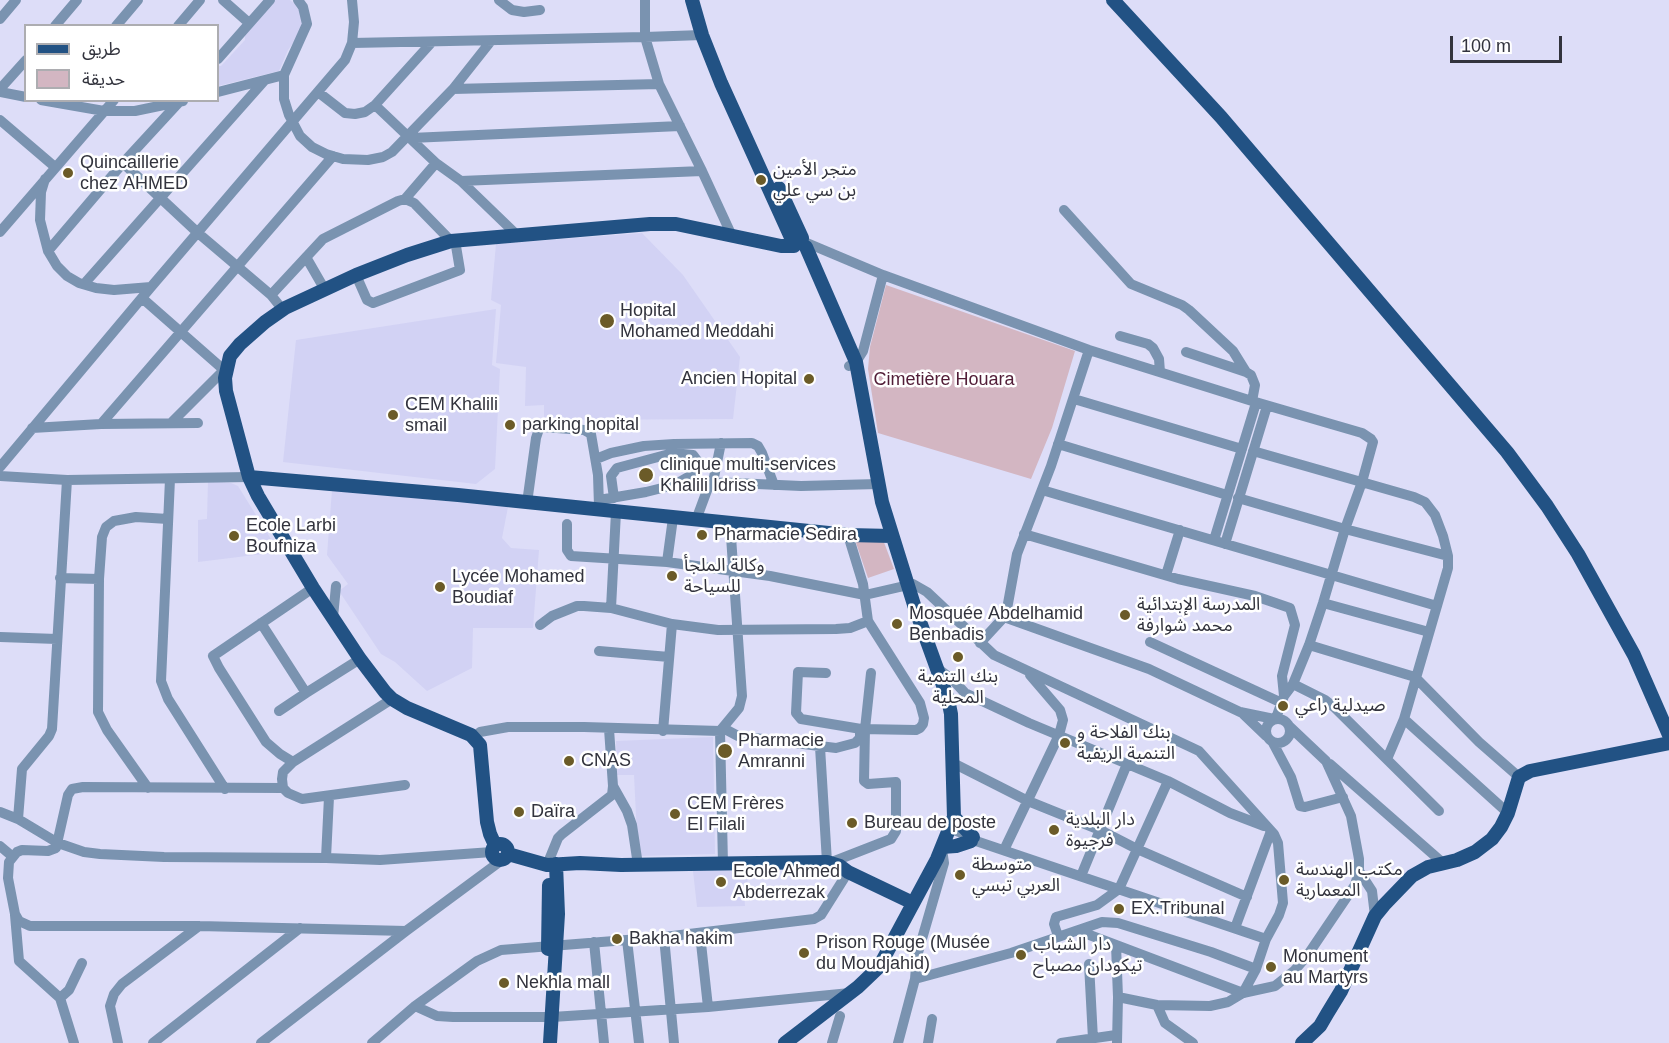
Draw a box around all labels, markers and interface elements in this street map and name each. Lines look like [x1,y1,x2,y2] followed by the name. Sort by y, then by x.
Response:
[24,24,219,102] legend
[1453,24,1566,62] scale bar
[1461,36,1511,56] text: 100 m
[82,39,121,59] text: طريق
[82,69,125,89] text: حديقة
[80,152,188,195] place label: Quincaillerie chez AHMED
[773,159,857,201] place label: متجر الأمين بن سي علي
[61,166,75,180] marker: Quincaillerie chez AHMED
[754,173,768,187] marker: متجر الأمين بن سي علي
[620,300,774,342] place label: Hopital Mohamed Meddahi
[598,312,616,330] marker: Hopital Mohamed Meddahi
[681,368,797,390] place label: Ancien Hopital
[873,369,1015,391] park label: Cimetière Houara
[802,372,816,386] marker: Ancien Hopital
[405,394,498,436] place label: CEM Khalili smail
[386,408,400,422] marker: CEM Khalili smail
[522,414,639,436] place label: parking hopital
[503,418,517,432] marker: parking hopital
[660,454,836,496] place label: clinique multi-services Khalili Idriss
[637,466,655,484] marker: clinique multi-services Khalili Idriss
[246,515,336,558] place label: Ecole Larbi Boufniza
[714,524,857,546] place label: Pharmacie Sedira
[695,528,709,542] marker: Pharmacie Sedira
[227,529,241,543] marker: Ecole Larbi Boufniza
[684,555,765,598] place label: وكالة الملجأ للسياحة
[452,566,584,608] place label: Lycée Mohamed Boudiaf
[665,569,679,583] marker: وكالة الملجأ للسياحة
[433,580,447,594] marker: Lycée Mohamed Boudiaf
[1137,594,1260,636] place label: المدرسة الإبتدائية محمد شوارفة
[909,603,1083,646] place label: Mosquée Abdelhamid Benbadis
[1118,608,1132,622] marker: المدرسة الإبتدائية محمد شوارفة
[890,617,904,631] marker: Mosquée Abdelhamid Benbadis
[951,650,965,664] marker: بنك التنمية المحلية
[918,666,998,708] place label: بنك التنمية المحلية
[1295,695,1385,717] place label: صيدلية راعي
[1276,699,1290,713] marker: صيدلية راعي
[1077,722,1175,764] place label: بنك الفلاحة و التنمية الريفية
[738,730,824,772] place label: Pharmacie Amranni
[1058,736,1072,750] marker: بنك الفلاحة و التنمية الريفية
[716,742,734,760] marker: Pharmacie Amranni
[581,750,631,772] place label: CNAS
[562,754,576,768] marker: CNAS
[687,793,784,836] place label: CEM Frères El Filali
[531,801,575,823] place label: Daïra
[512,805,526,819] marker: Daïra
[668,807,682,821] marker: CEM Frères El Filali
[1066,809,1135,852] place label: دار البلدية فرجيوة
[864,812,996,834] place label: Bureau de poste
[845,816,859,830] marker: Bureau de poste
[1047,823,1061,837] marker: دار البلدية فرجيوة
[972,854,1060,896] place label: متوسطة العربي تبسي
[1296,859,1403,902] place label: مكتب الهندسة المعمارية
[733,861,840,904] place label: Ecole Ahmed Abderrezak
[953,868,967,882] marker: متوسطة العربي تبسي
[1277,873,1291,887] marker: مكتب الهندسة المعمارية
[714,875,728,889] marker: Ecole Ahmed Abderrezak
[1131,898,1224,920] place label: EX.Tribunal
[1112,902,1126,916] marker: EX.Tribunal
[629,928,733,950] place label: Bakha hakim
[610,932,624,946] marker: Bakha hakim
[816,932,990,974] place label: Prison Rouge (Musée du Moudjahid)
[1033,934,1142,976] place label: دار الشباب تيكودان مصباح
[797,946,811,960] marker: Prison Rouge (Musée du Moudjahid)
[1283,946,1368,988] place label: Monument au Martyrs
[1014,948,1028,962] marker: دار الشباب تيكودان مصباح
[1264,960,1278,974] marker: Monument au Martyrs
[516,972,610,994] place label: Nekhla mall
[497,976,511,990] marker: Nekhla mall

